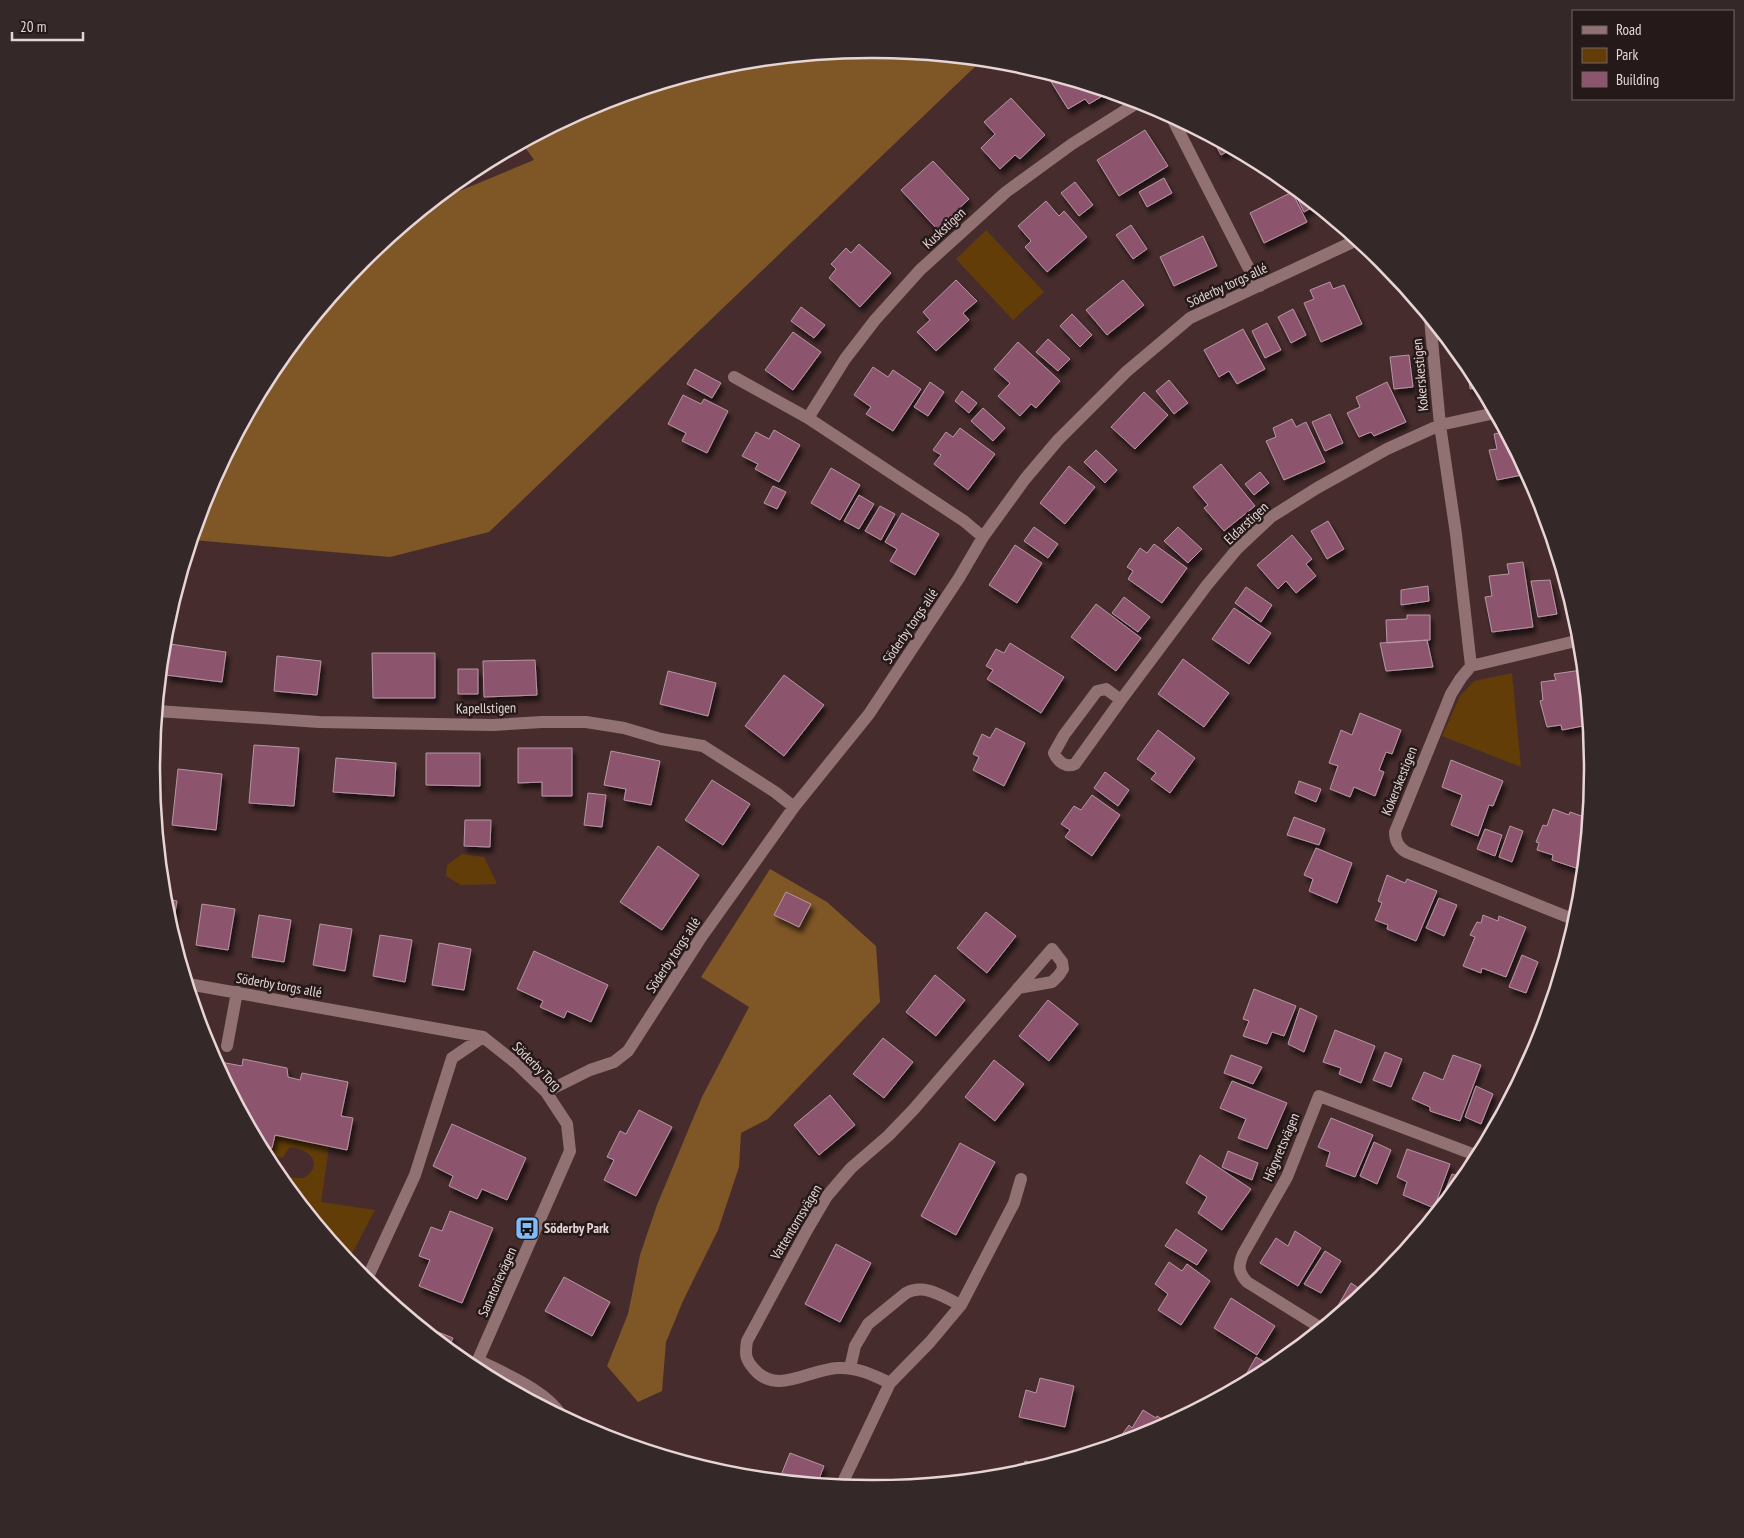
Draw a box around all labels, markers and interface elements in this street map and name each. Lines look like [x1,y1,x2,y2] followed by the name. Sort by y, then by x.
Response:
[12,10,84,42] scale bar
[1572,10,1734,100] legend
[20,17,46,36] text: 20 m
[1616,20,1642,39] text: Road
[1616,45,1638,64] text: Park
[1616,70,1659,89] text: Building
[919,204,969,252] street label: Kuskstigen
[1184,258,1270,311] street label: Söderby torgs allé
[1408,338,1432,412] street label: Kokerskestigen
[1220,498,1272,548] street label: Eldarstigen
[878,585,942,667] street label: Söderby torgs allé
[456,698,516,718] street label: Kapellstigen
[1377,744,1421,818] street label: Kokerskestigen
[642,914,704,996] street label: Söderby torgs allé
[235,969,323,1001] street label: Söderby torgs allé
[509,1038,565,1094] street label: Söderby Torg
[1259,1110,1303,1184] street label: Högvretsvägen
[766,1181,825,1264] street label: Vattentornsvägen
[514,1215,540,1241] bus stop icon: Söderby Park
[544,1219,609,1237] place label: Söderby Park
[474,1244,520,1320] street label: Sanatorievägen

